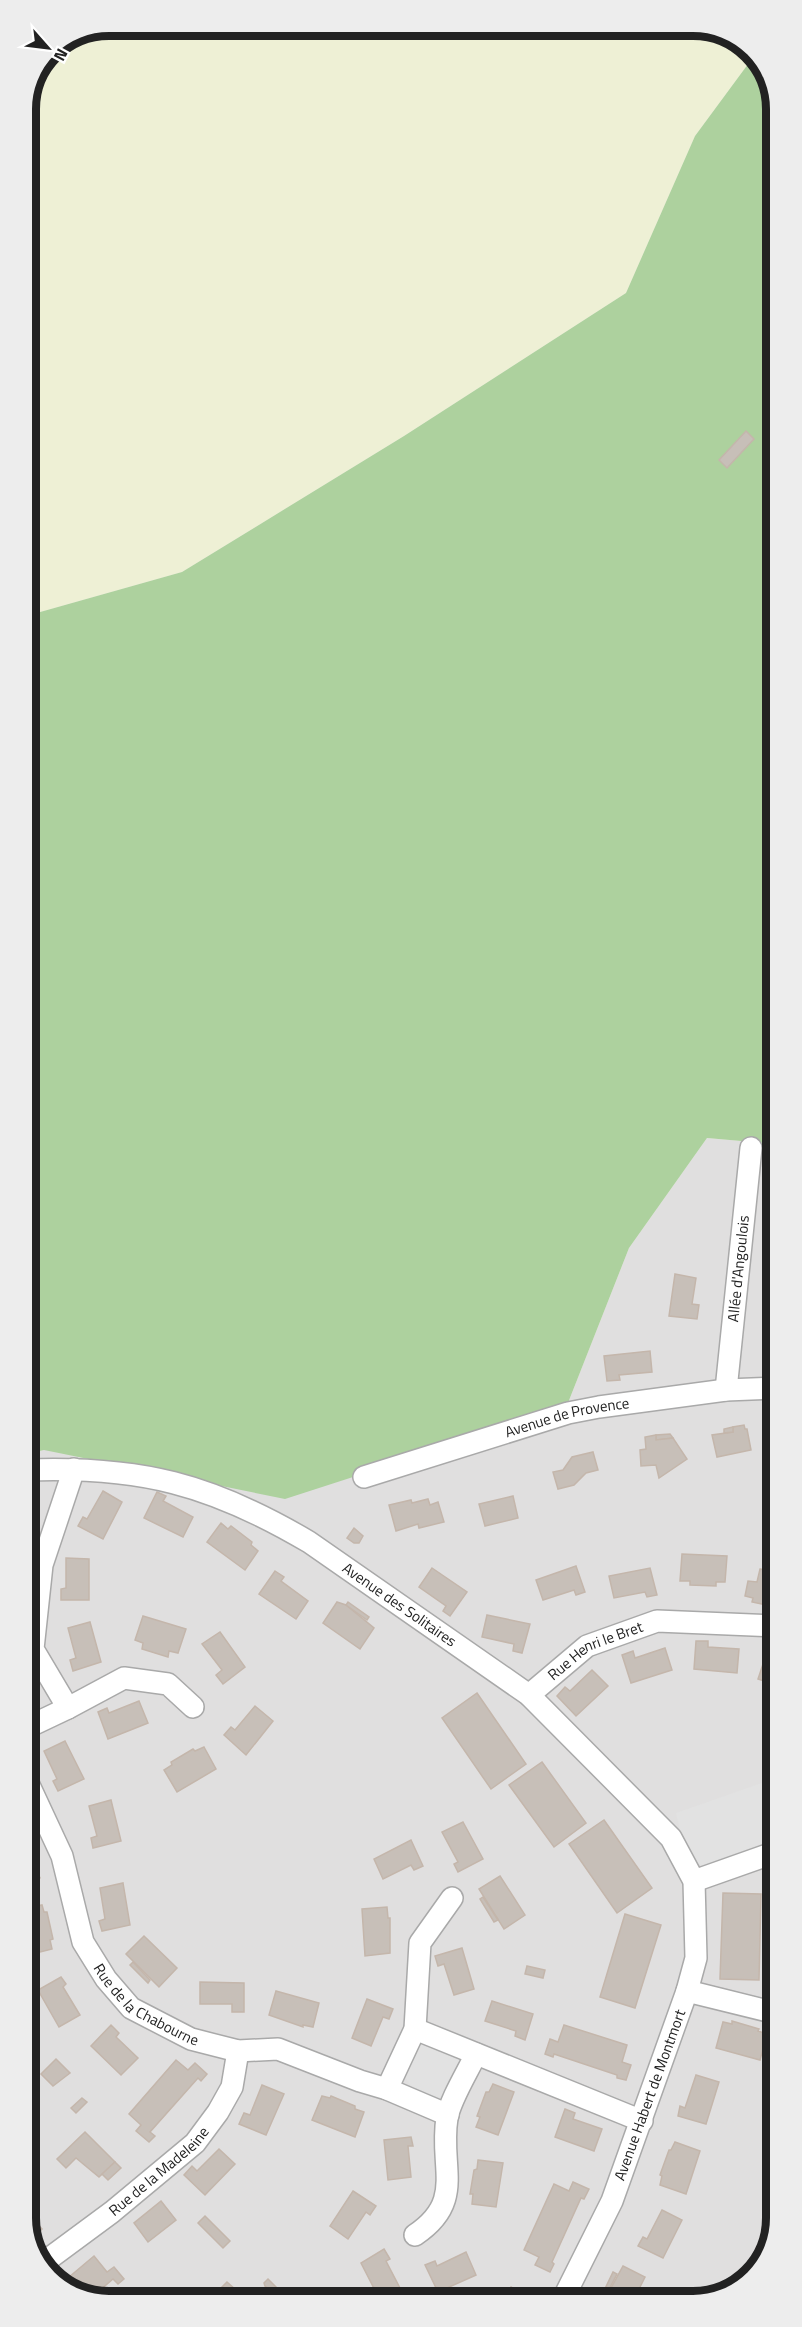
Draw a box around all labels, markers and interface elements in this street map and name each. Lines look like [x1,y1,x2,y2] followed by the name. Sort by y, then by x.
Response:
[18,18,78,78] north arrow
[48,45,74,66] text: N
[721,1214,755,1323] street label: Allée d'Angoulois
[502,1391,631,1443] street label: Avenue de Provence
[338,1557,461,1652] street label: Avenue des Solitaires
[542,1615,647,1686] street label: Rue Henri le Bret
[88,1959,201,2051] street label: Rue de la Chabourne
[608,2005,691,2184] street label: Avenue Habert de Montmort
[103,2122,214,2221] street label: Rue de la Madeleine

